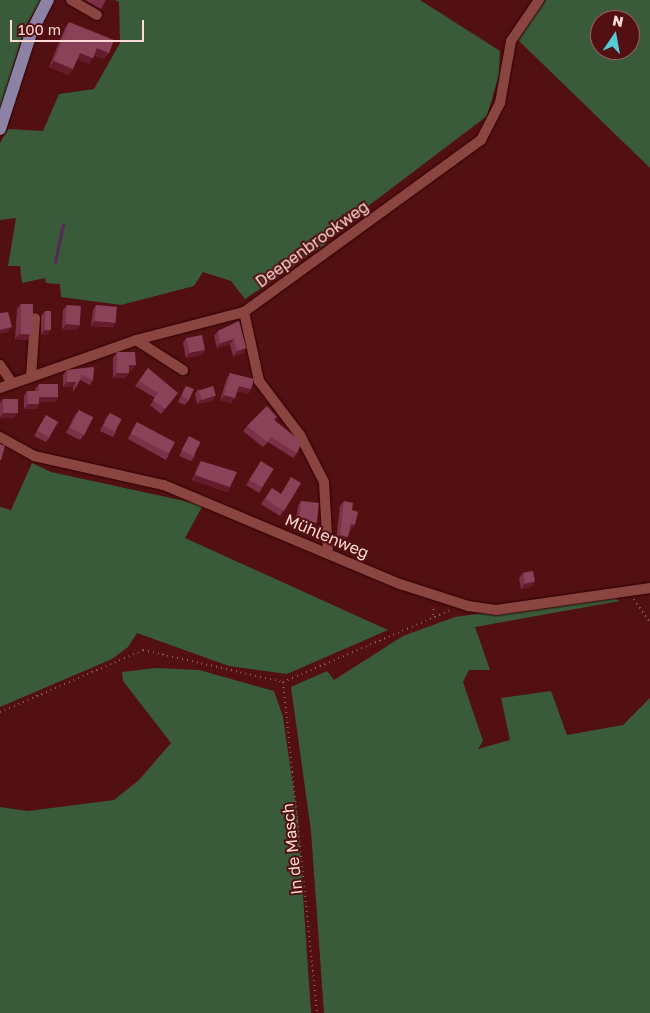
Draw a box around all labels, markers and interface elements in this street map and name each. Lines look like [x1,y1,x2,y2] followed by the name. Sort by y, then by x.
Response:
[12,10,146,42] scale bar
[590,10,640,60] north arrow
[611,11,625,30] text: N
[18,20,61,38] text: 100 m
[252,197,372,291] street label: Deepenbrookweg
[282,510,372,562] street label: Mühlenweg
[278,802,306,896] street label: In de Masch

